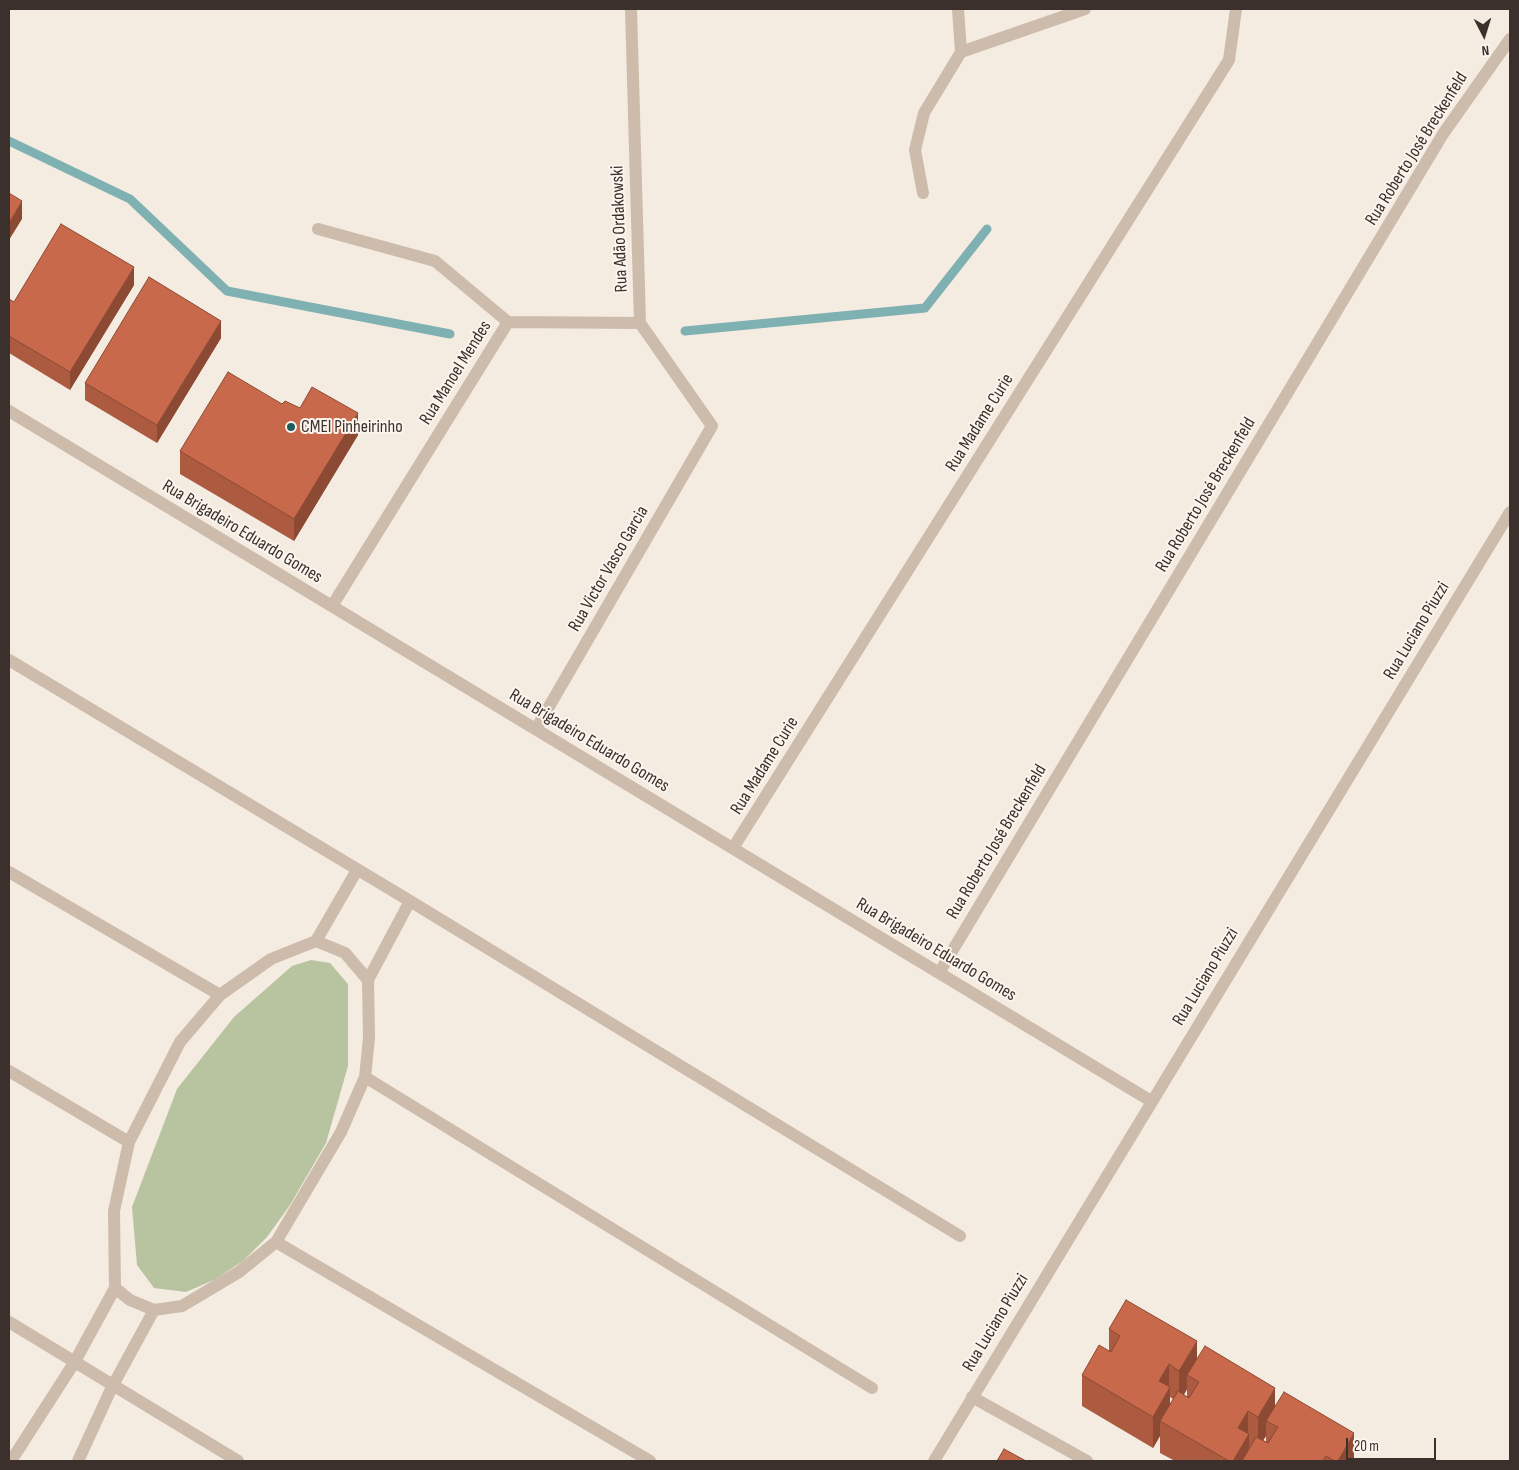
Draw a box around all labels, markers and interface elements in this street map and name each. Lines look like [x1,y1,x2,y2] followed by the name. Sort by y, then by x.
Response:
[1459,10,1509,60] north arrow
[1481,42,1490,59] text: N
[1361,68,1473,230] street label: Rua Roberto José Breckenfeld
[607,165,633,293] street label: Rua Adão Ordakowski
[415,317,497,429] street label: Rua Manoel Mendes
[941,370,1019,476] street label: Rua Madame Curie
[1151,414,1261,576] street label: Rua Roberto José Breckenfeld
[301,416,403,438] place label: CMEI Pinheirinho
[285,421,297,433] marker: CMEI Pinheirinho
[158,476,326,588] street label: Rua Brigadeiro Eduardo Gomes
[564,502,654,636] street label: Rua Victor Vasco Garcia
[1379,578,1455,684] street label: Rua Luciano Piuzzi
[505,685,673,797] street label: Rua Brigadeiro Eduardo Gomes
[726,713,804,819] street label: Rua Madame Curie
[942,761,1052,923] street label: Rua Roberto José Breckenfeld
[852,894,1020,1006] street label: Rua Brigadeiro Eduardo Gomes
[1168,924,1244,1030] street label: Rua Luciano Piuzzi
[958,1270,1034,1376] street label: Rua Luciano Piuzzi
[1349,1428,1439,1460] scale bar
[1354,1437,1379,1456] text: 20 m

